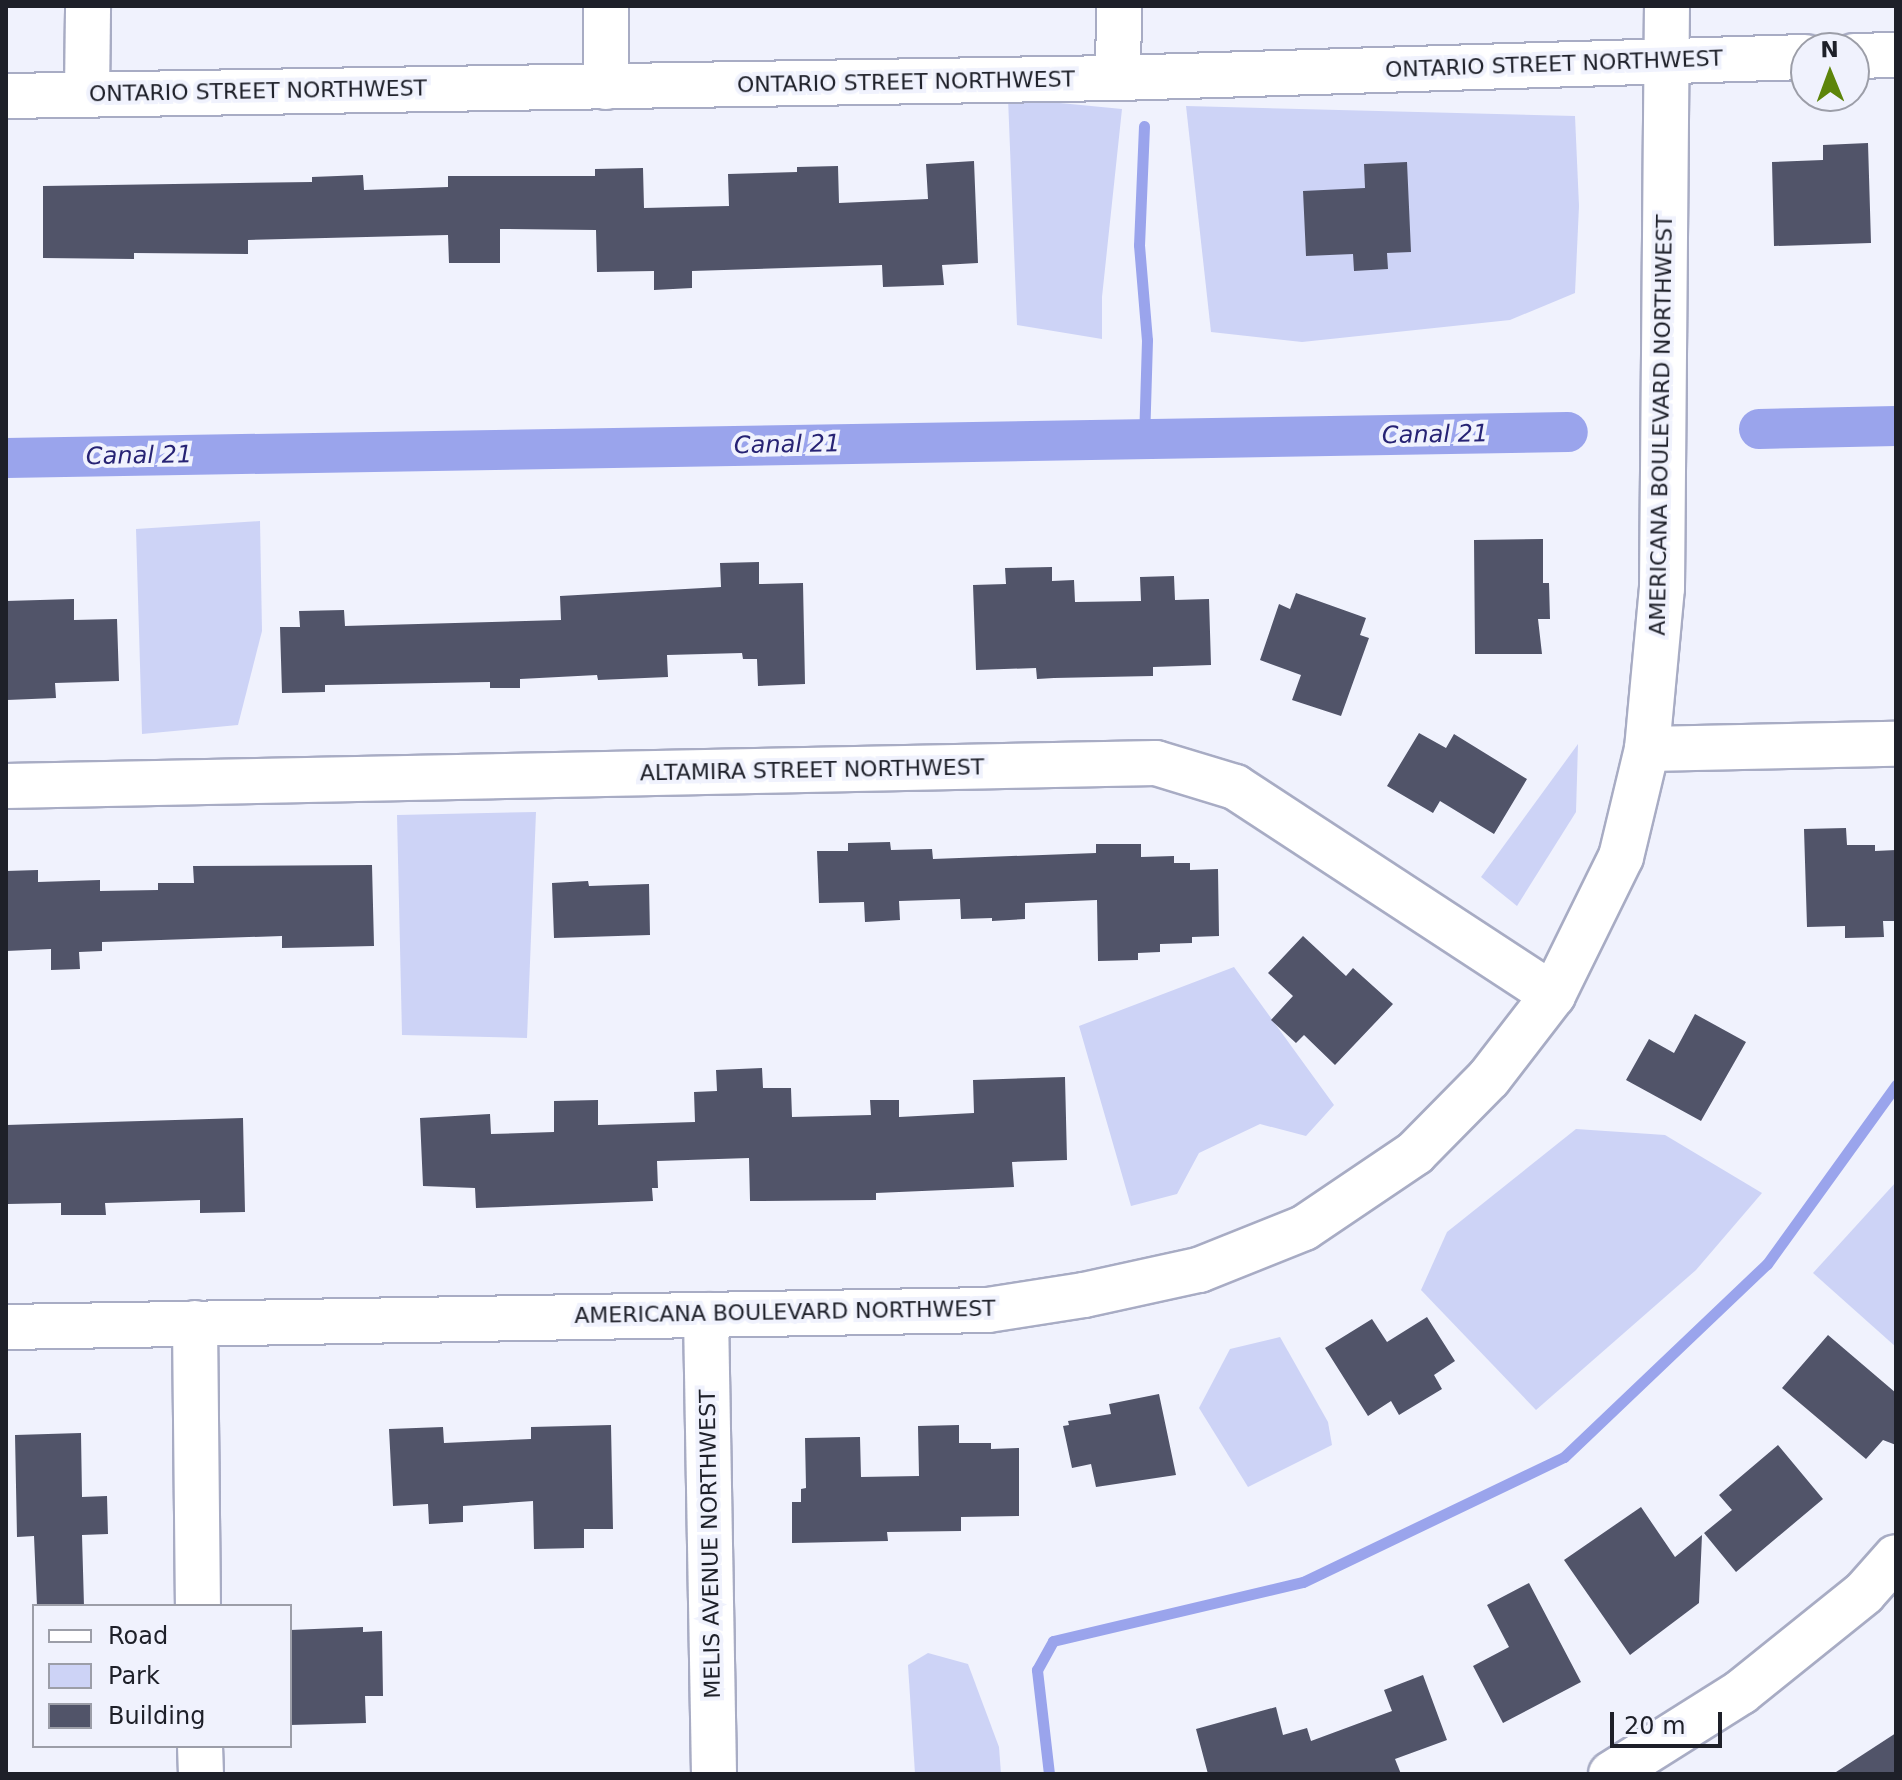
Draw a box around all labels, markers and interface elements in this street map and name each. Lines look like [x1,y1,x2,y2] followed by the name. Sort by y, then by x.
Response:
[1790,32,1870,112] north arrow
[1820,37,1839,62] text: N
[1385,45,1723,83] street label: ONTARIO STREET NORTHWEST
[737,66,1075,98] street label: ONTARIO STREET NORTHWEST
[89,75,427,107] street label: ONTARIO STREET NORTHWEST
[1644,214,1678,636] street label: AMERICANA BOULEVARD NORTHWEST
[1382,420,1488,450] water label: Canal 21
[734,430,840,460] water label: Canal 21
[86,441,192,471] water label: Canal 21
[640,754,984,786] street label: ALTAMIRA STREET NORTHWEST
[574,1295,996,1329] street label: AMERICANA BOULEVARD NORTHWEST
[694,1389,726,1699] street label: MELIS AVENUE NORTHWEST
[32,1604,292,1748] legend
[108,1622,168,1650] text: Road
[108,1662,160,1690] text: Park
[1614,1696,1726,1746] scale bar
[108,1702,205,1730] text: Building
[1624,1712,1686,1740] text: 20 m

